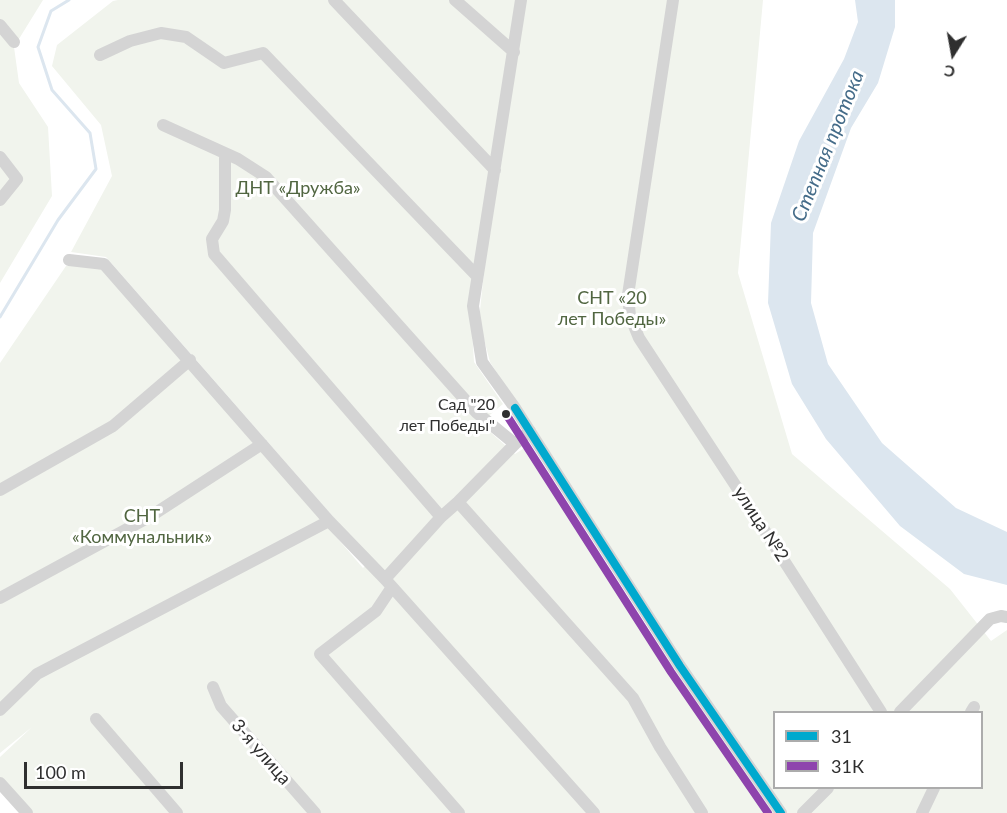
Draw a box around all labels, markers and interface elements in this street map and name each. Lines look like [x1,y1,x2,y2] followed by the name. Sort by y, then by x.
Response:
[923,24,983,84] north arrow
[942,62,956,82] text: С
[787,67,869,225] water label: Степная протока
[235,177,361,199] park label: ДНТ «Дружба»
[558,287,666,330] park label: СНТ «20 лет Победы»
[399,395,495,433] place label: Сад "20 лет Победы"
[500,408,512,420] marker: Сад "20 лет Победы"
[729,482,793,566] street label: улица №2
[72,505,212,548] park label: СНТ «Коммунальник»
[773,711,983,789] legend
[227,715,295,789] street label: 3-я улица
[831,725,852,747] text: 31
[27,750,186,788] scale bar
[831,755,864,777] text: 31К
[35,761,86,783] text: 100 m

